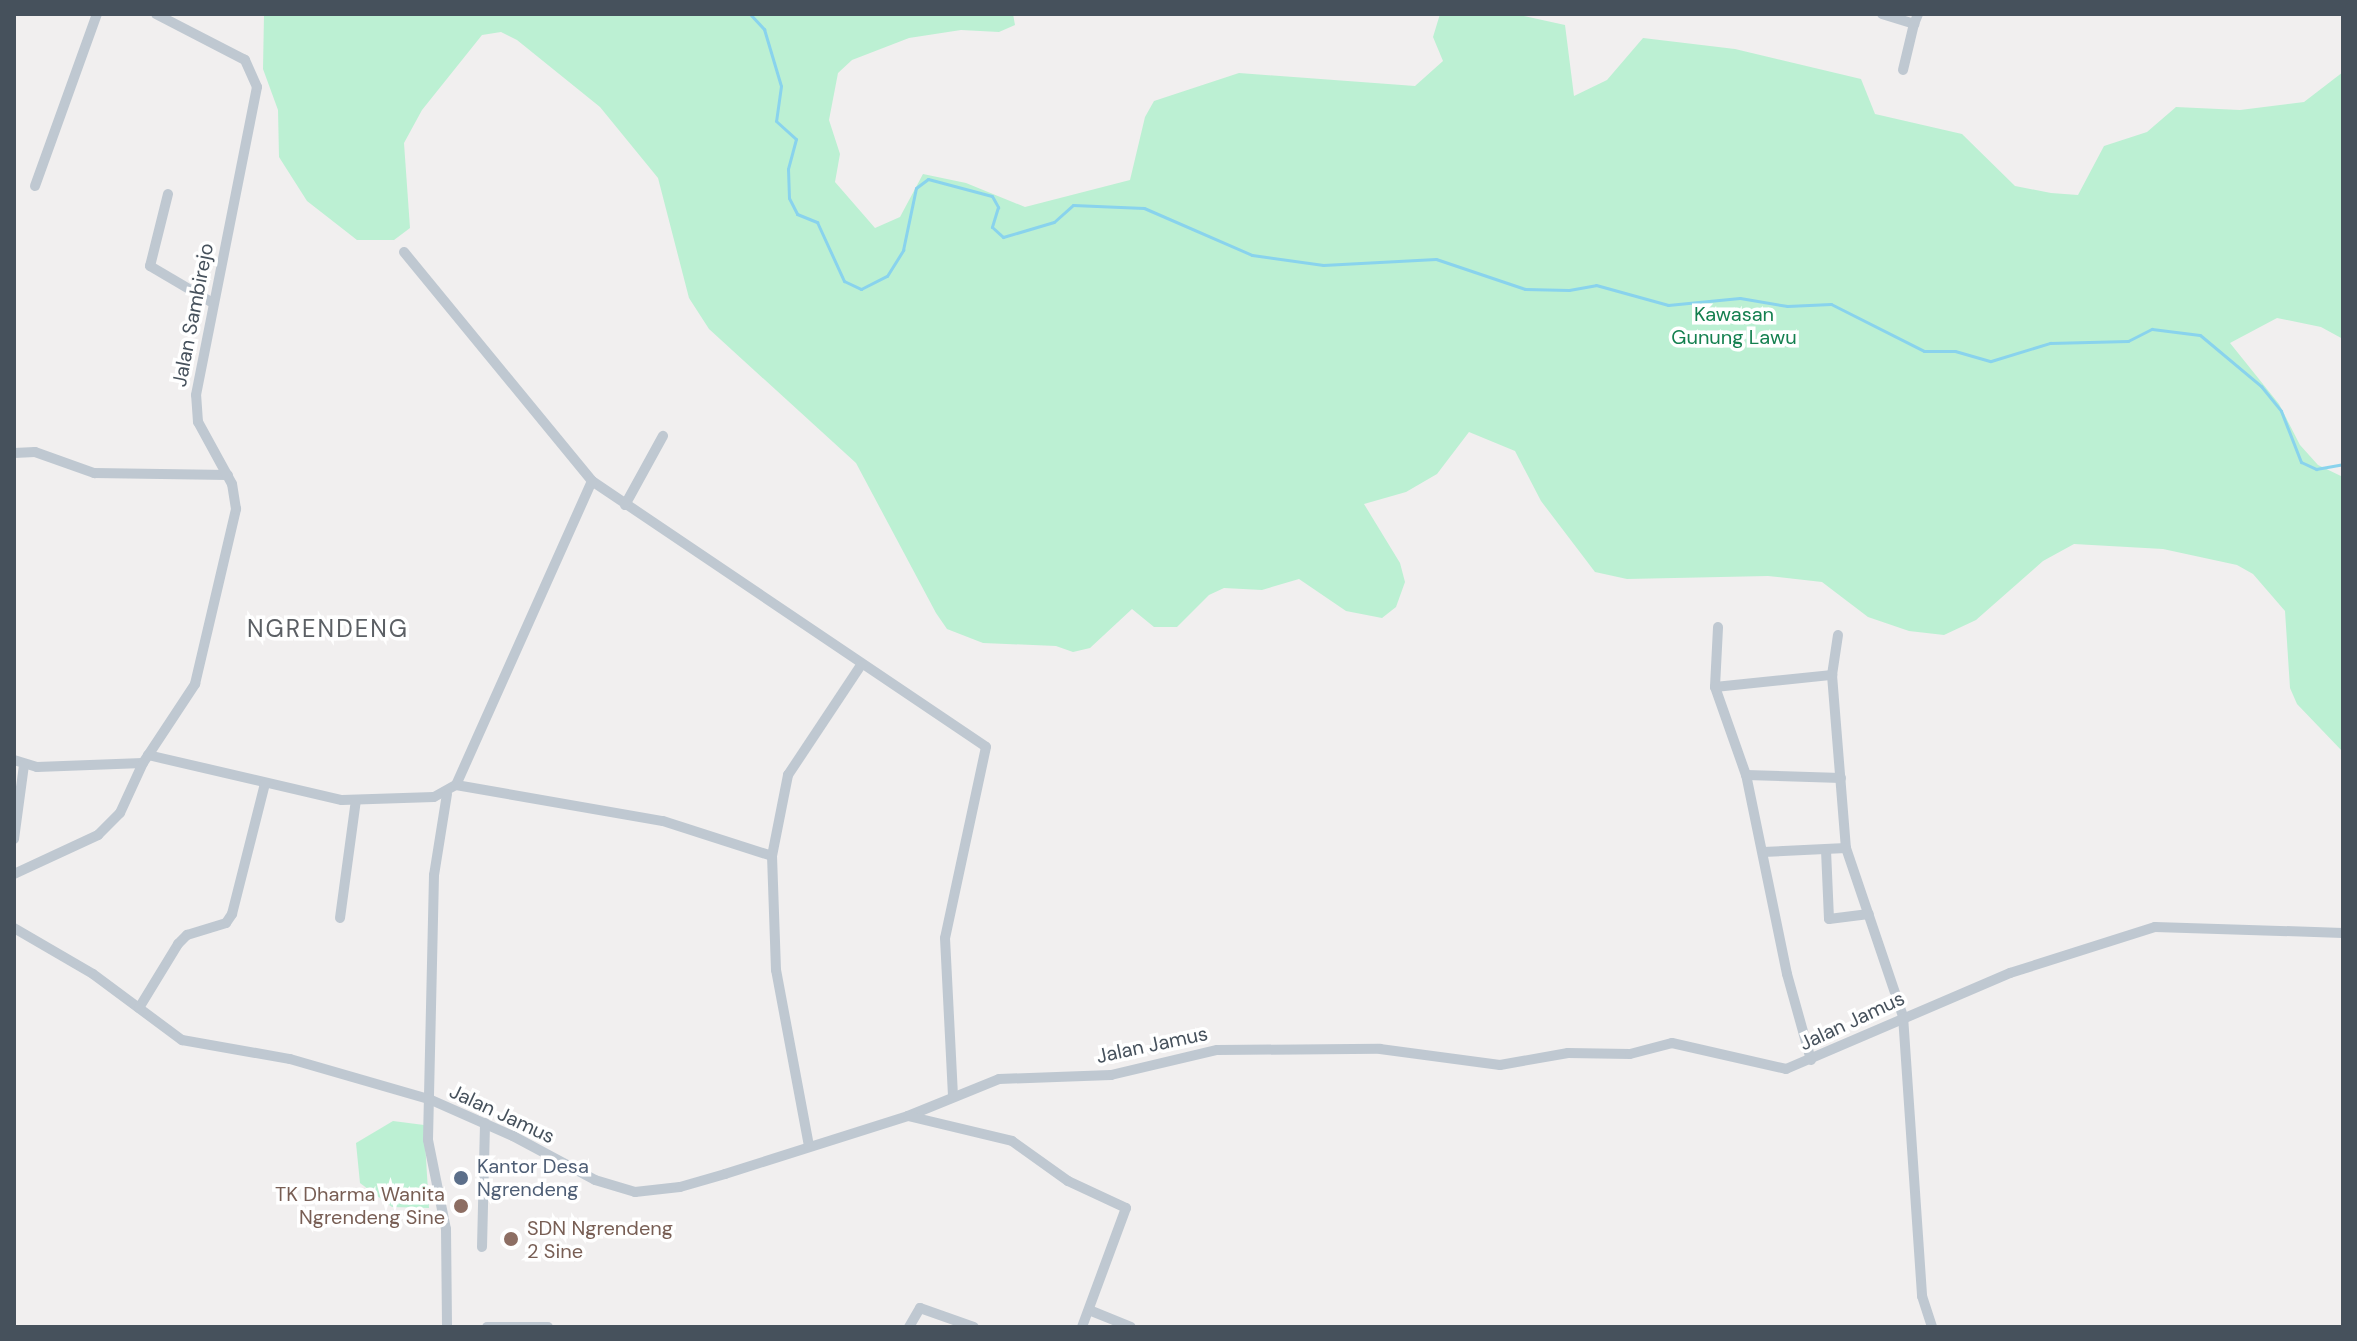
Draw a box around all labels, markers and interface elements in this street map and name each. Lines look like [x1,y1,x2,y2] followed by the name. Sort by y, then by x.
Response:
[167,241,219,389] street label: Jalan Sambirejo
[1671,302,1797,349] park label: Kawasan Gunung Lawu
[247,615,409,643] district label: NGRENDENG
[1796,986,1908,1056] street label: Jalan Jamus
[1094,1021,1210,1069] street label: Jalan Jamus
[446,1079,558,1149] street label: Jalan Jamus
[477,1154,589,1201] place label: Kantor Desa Ngrendeng
[452,1169,470,1187] marker: Kantor Desa Ngrendeng
[275,1182,445,1229] place label: TK Dharma Wanita Ngrendeng Sine
[452,1197,470,1215] marker: TK Dharma Wanita Ngrendeng Sine
[527,1216,673,1263] place label: SDN Ngrendeng 2 Sine
[502,1230,520,1248] marker: SDN Ngrendeng 2 Sine

